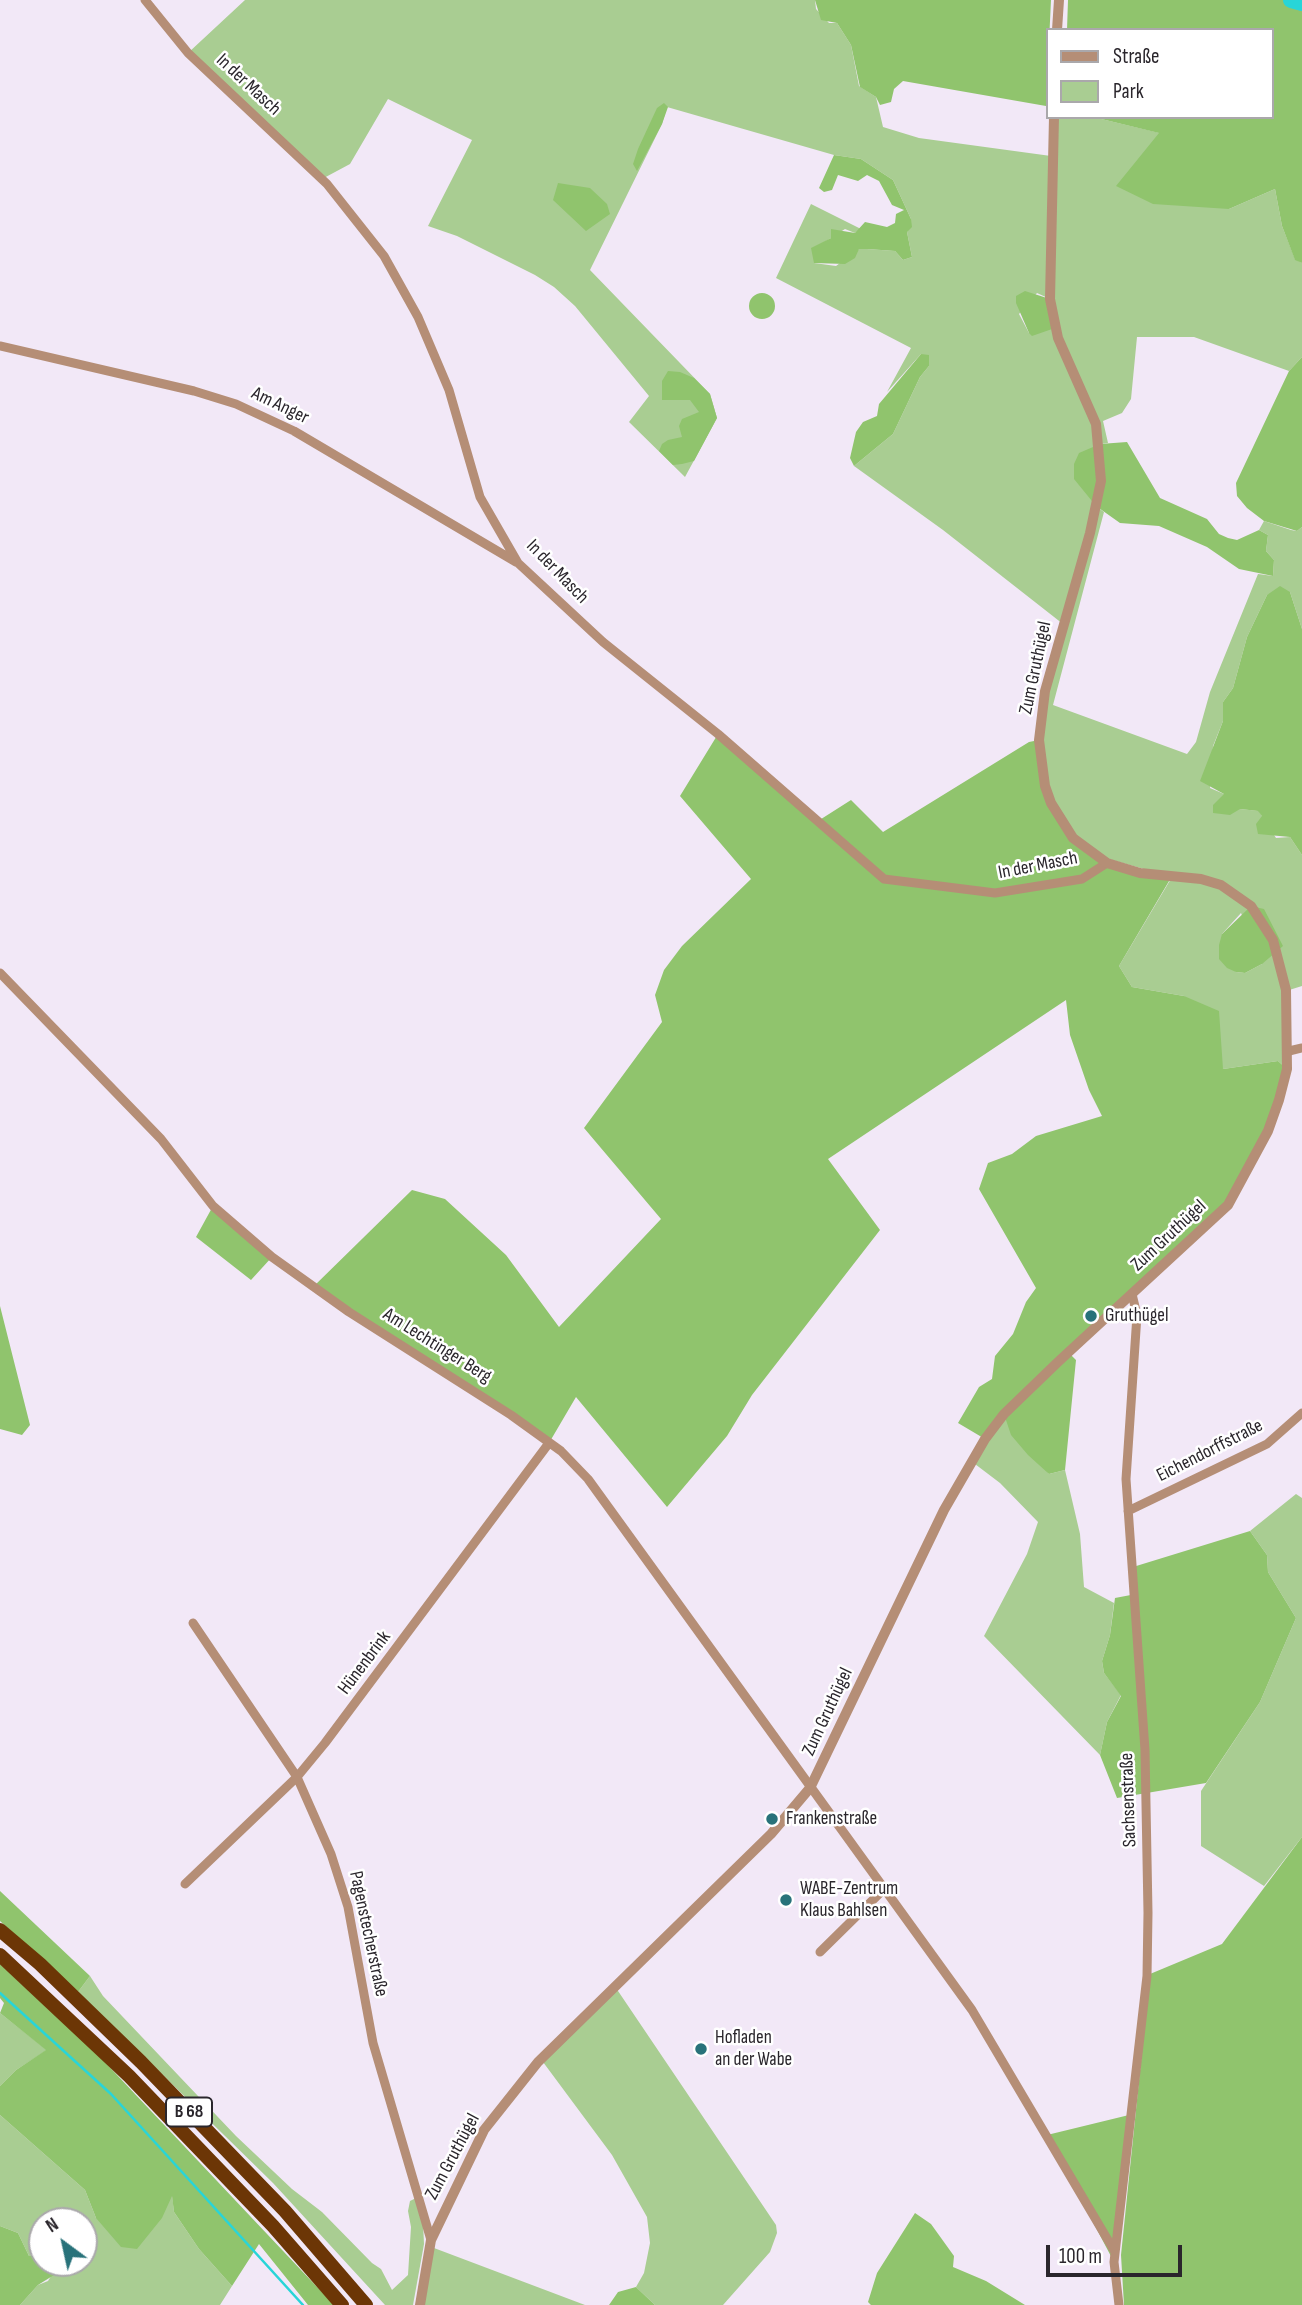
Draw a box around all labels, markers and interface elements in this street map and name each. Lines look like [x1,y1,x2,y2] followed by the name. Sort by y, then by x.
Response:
[1046,28,1274,119] legend
[1113,44,1159,69] text: Straße
[211,49,285,121] street label: In der Masch
[1113,79,1144,104] text: Park
[248,382,312,430] street label: Am Anger
[521,535,593,609] street label: In der Masch
[1015,620,1057,716] street label: Zum Gruthügel
[996,847,1080,885] street label: In der Masch
[1127,1196,1211,1276] street label: Zum Gruthügel
[378,1304,496,1388] street label: Am Lechtinger Berg
[1105,1305,1168,1327] place label: Gruthügel
[1083,1308,1099,1324] marker: Gruthügel
[1153,1415,1267,1487] street label: Eichendorffstraße
[334,1627,396,1699] street label: Hünenbrink
[798,1664,858,1760] street label: Zum Gruthügel
[1116,1752,1142,1848] street label: Sachsenstraße
[786,1808,877,1830] place label: Frankenstraße
[764,1811,780,1827] marker: Frankenstraße
[344,1869,392,1999] street label: Pagenstecherstraße
[800,1878,898,1922] place label: WABE-Zentrum Klaus Bahlsen
[778,1892,794,1908] marker: WABE-Zentrum Klaus Bahlsen
[715,2027,792,2071] place label: Hofladen an der Wabe
[693,2041,709,2057] marker: Hofladen an der Wabe
[166,2098,212,2126] road number: B 68
[421,2110,485,2204] street label: Zum Gruthügel
[28,2207,98,2277] north arrow
[42,2213,63,2238] text: N
[1050,2232,1186,2276] scale bar
[1059,2244,1102,2269] text: 100 m

